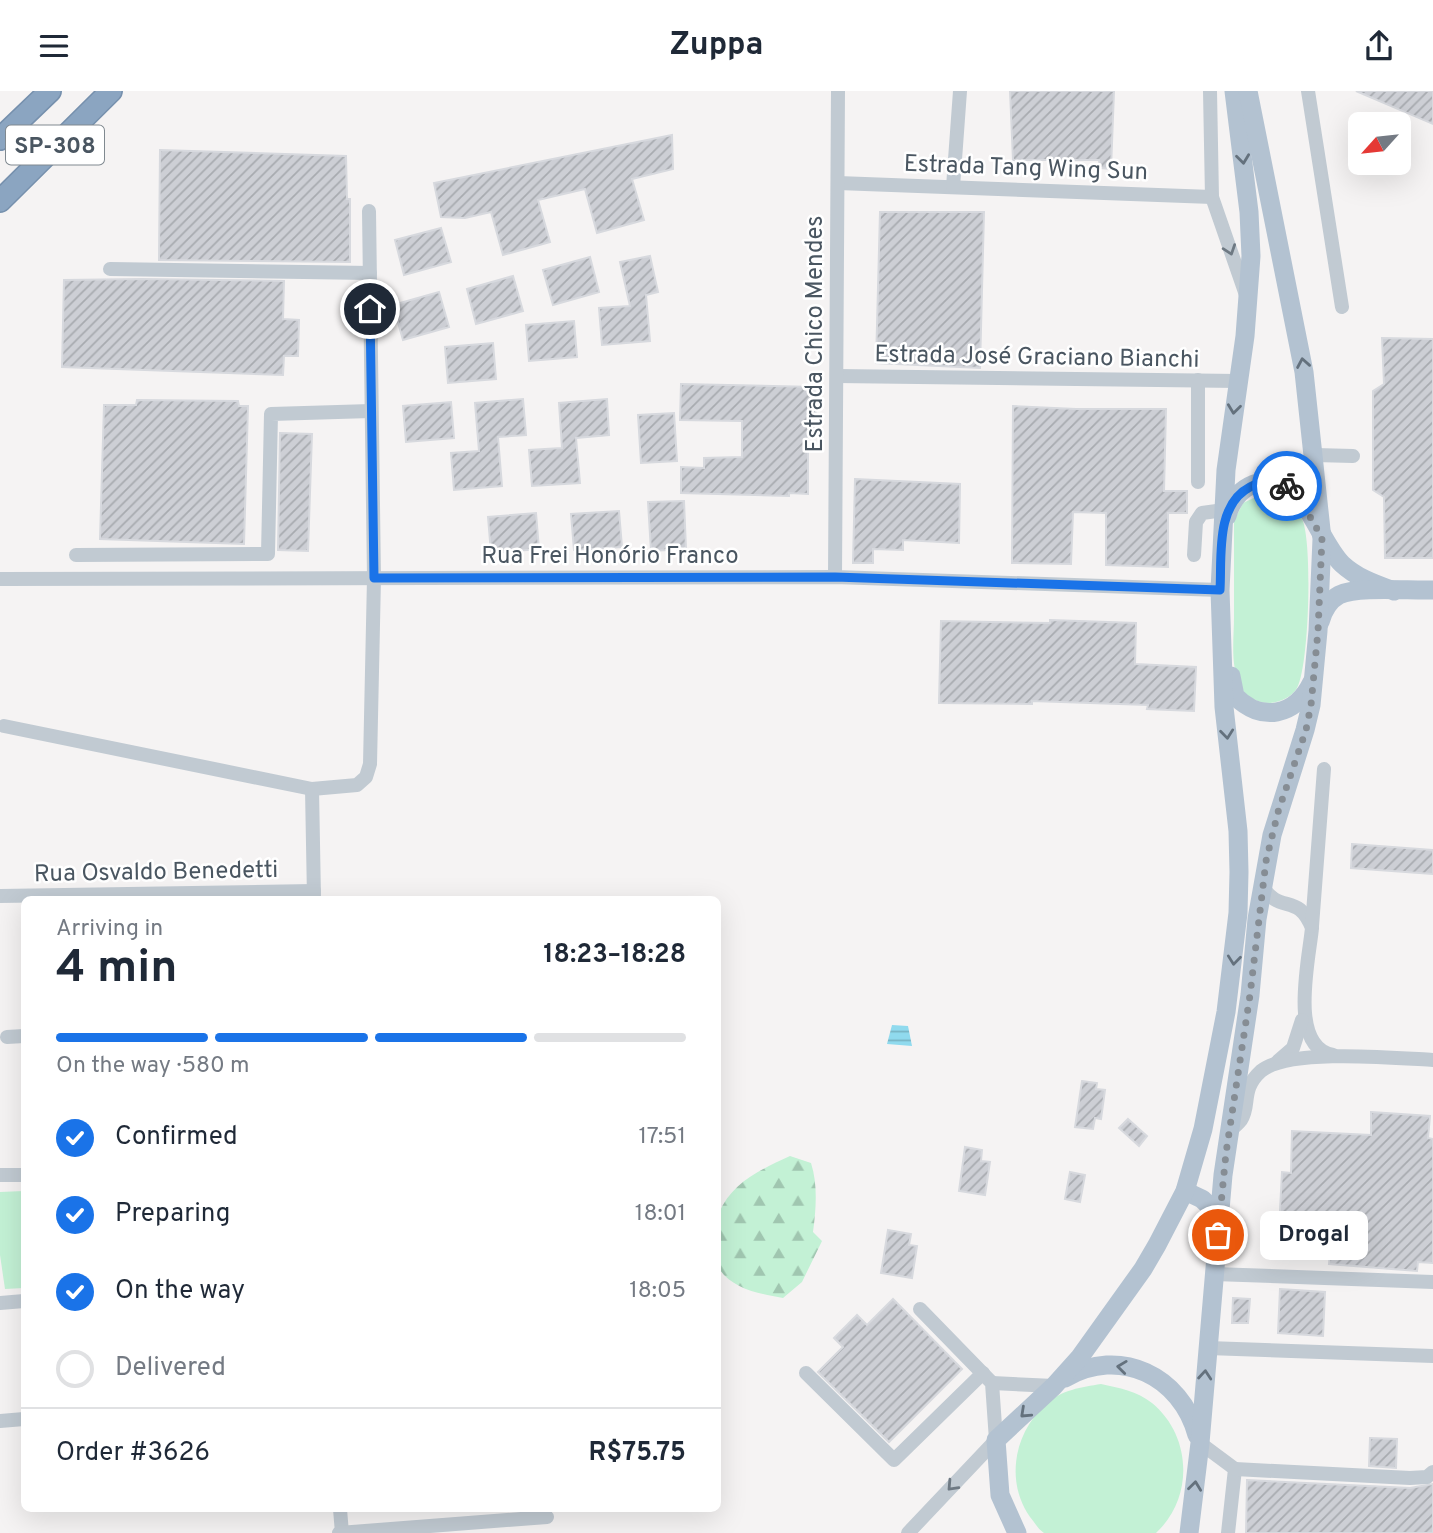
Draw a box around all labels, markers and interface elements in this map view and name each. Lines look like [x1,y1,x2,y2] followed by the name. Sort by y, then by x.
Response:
[670,26,763,66] text: Zuppa
[35,27,73,65] icon: menu
[1360,27,1398,65] icon: share
[1348,112,1410,175] north arrow
[1348,112,1411,175] map controls
[6,125,104,165] road number: SP-308
[903,150,1149,188] street label: Estrada Tang Wing Sun
[1235,153,1250,165] one-way arrow
[801,216,831,452] street label: Estrada Chico Mendes
[1222,243,1236,255] one-way arrow
[340,279,400,339] pin
[351,290,389,328] icon: home
[874,340,1200,376] street label: Estrada José Graciano Bianchi
[1296,357,1311,369] one-way arrow
[1227,403,1242,415] one-way arrow
[1252,451,1322,521] courier
[1268,467,1306,505] icon: bike
[481,542,739,572] street label: Rua Frei Honório Franco
[1219,728,1234,740] one-way arrow
[34,856,278,890] street label: Rua Osvaldo Benedetti
[56,915,163,944] text: Arriving in
[543,939,686,972] text: 18:23–18:28
[56,940,178,999] text: 4 min
[1226,955,1241,966] one-way arrow
[56,1052,250,1081] text: On the way · 580 m
[56,1119,94,1157] icon: check
[115,1121,238,1154] text: Confirmed
[638,1123,686,1152] text: 17:51
[56,1196,94,1234] icon: check
[115,1198,230,1231] text: Preparing
[635,1200,686,1229] text: 18:01
[1188,1205,1248,1265] pin
[1260,1211,1368,1259] callout: Drogal
[1199,1216,1237,1254] icon: bag
[1278,1221,1350,1250] text: Drogal
[56,1273,94,1311] icon: check
[115,1275,245,1308] text: On the way
[629,1277,686,1306] text: 18:05
[115,1352,226,1385] text: Delivered
[1116,1360,1128,1375] one-way arrow
[1197,1369,1212,1380] one-way arrow
[1020,1404,1033,1417] one-way arrow
[56,1437,210,1470] text: Order #3626
[589,1437,686,1470] text: R$75.75
[948,1478,960,1491] one-way arrow
[1187,1480,1202,1492] one-way arrow

